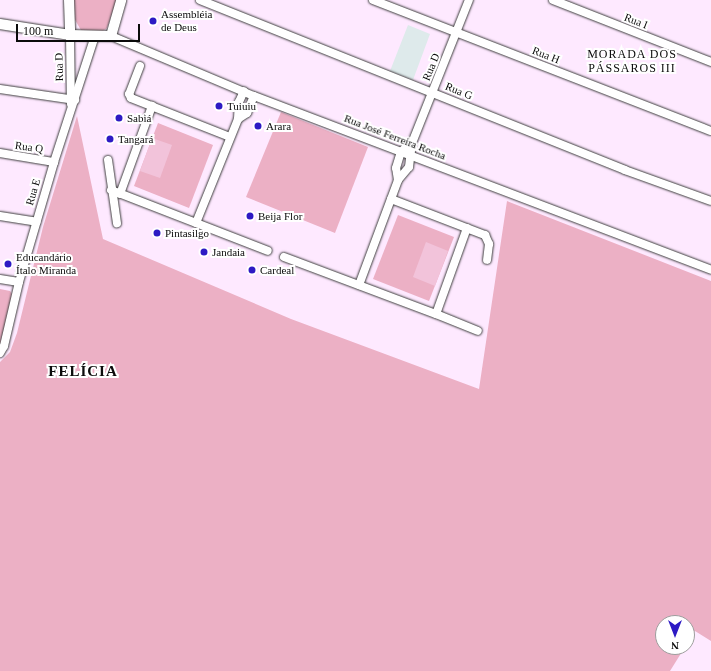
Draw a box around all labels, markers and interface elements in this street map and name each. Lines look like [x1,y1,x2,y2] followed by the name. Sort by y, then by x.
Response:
[161,8,212,34] place label: Assembléia de Deus
[622,11,650,31] street label: Rua I
[18,16,142,42] scale bar
[148,16,158,26] marker: Assembléia de Deus
[23,24,53,38] text: 100 m
[530,44,562,66] street label: Rua H
[587,48,677,76] district label: MORADA DOS PÁSSAROS III
[420,51,442,83] street label: Rua D
[52,53,66,81] street label: Rua D
[443,80,475,102] street label: Rua G
[227,99,256,113] place label: Tuiuiu
[214,101,224,111] marker: Tuiuiu
[127,111,151,125] place label: Sabiá
[342,112,448,162] street label: Rua José Ferreira Rocha
[114,113,124,123] marker: Sabiá
[266,119,291,133] place label: Arara
[253,121,263,131] marker: Arara
[118,132,153,146] place label: Tangará
[105,134,115,144] marker: Tangará
[14,138,44,156] street label: Rua Q
[23,177,43,207] street label: Rua E
[258,209,302,223] place label: Beija Flor
[245,211,255,221] marker: Beija Flor
[165,226,209,240] place label: Pintasilgo
[152,228,162,238] marker: Pintasilgo
[212,245,245,259] place label: Jandaia
[199,247,209,257] marker: Jandaia
[16,251,76,277] place label: Educandário Ítalo Miranda
[3,259,13,269] marker: Educandário Ítalo Miranda
[260,263,294,277] place label: Cardeal
[247,265,257,275] marker: Cardeal
[48,363,118,381] district label: FELÍCIA
[655,615,695,655] north arrow
[671,640,679,652] text: N

